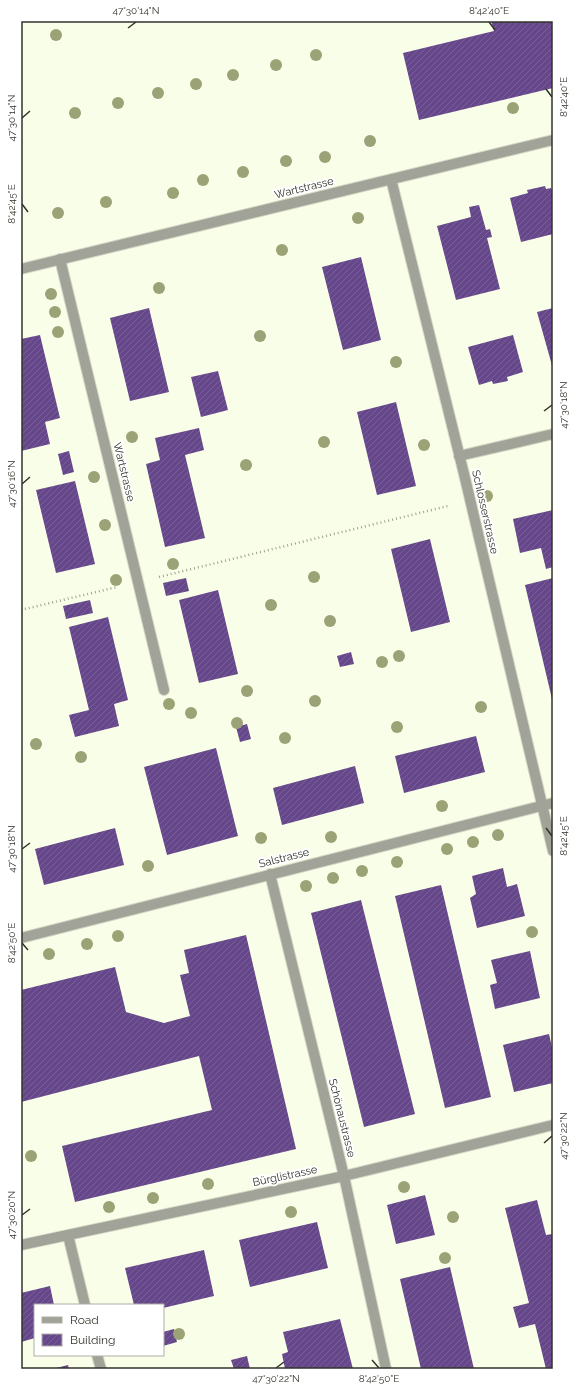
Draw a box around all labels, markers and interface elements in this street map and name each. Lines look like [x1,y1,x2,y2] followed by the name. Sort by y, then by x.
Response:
[113,5,159,16] text: 47°30'14"N
[469,5,509,16] text: 8°42'40"E
[558,77,569,117] text: 8°42'40"E
[6,95,17,141] text: 47°30'14"N
[273,174,335,202] street label: Wartstrasse
[6,184,17,224] text: 8°42'45"E
[558,381,569,429] text: 47°30'18"N
[110,441,138,503] street label: Wartstrasse
[6,460,17,508] text: 47°30'16"N
[469,469,501,556] street label: Schlosserstrasse
[558,816,569,856] text: 8°42'45"E
[6,825,17,873] text: 47°30'18"N
[257,845,311,871] street label: Salstrasse
[6,923,17,963] text: 8°42'50"E
[326,1077,358,1159] street label: Schönaustrasse
[558,1112,569,1160] text: 47°30'22"N
[252,1163,319,1189] street label: Bürglistrasse
[6,1191,17,1239] text: 47°30'20"N
[34,1304,164,1356] legend
[70,1313,99,1327] text: Road
[70,1333,116,1347] text: Building
[252,1373,300,1384] text: 47°30'22"N
[359,1373,399,1384] text: 8°42'50"E

